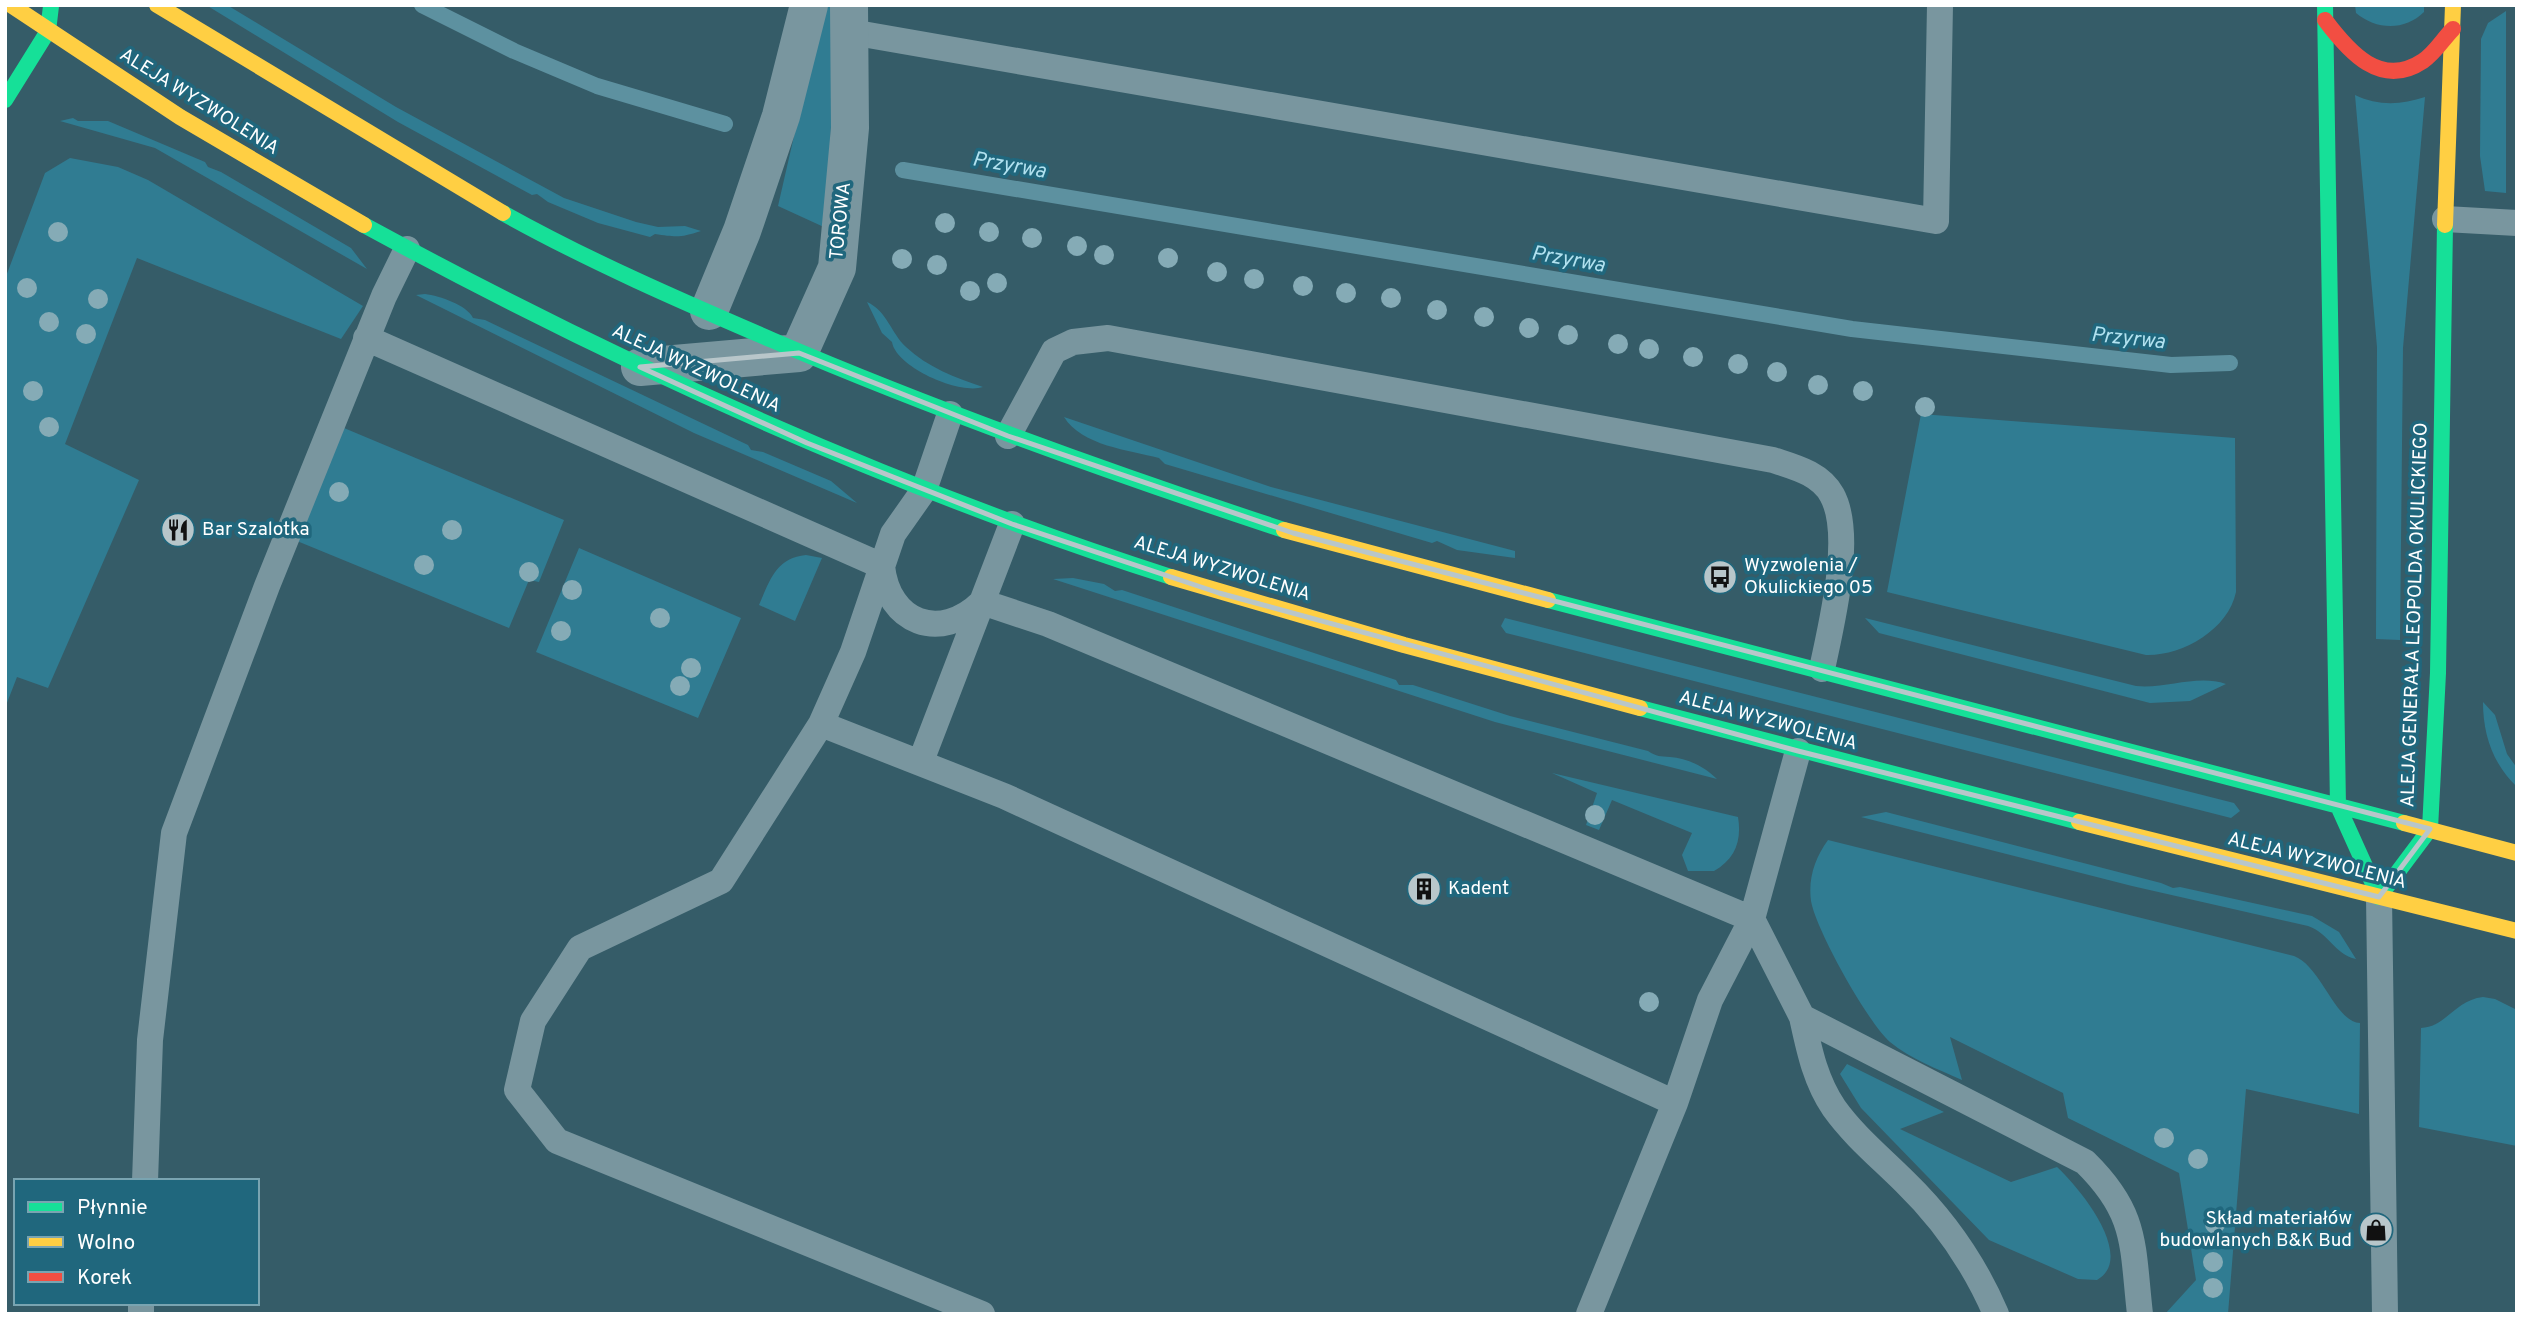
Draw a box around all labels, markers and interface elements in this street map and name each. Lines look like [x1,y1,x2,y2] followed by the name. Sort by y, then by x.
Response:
[115,43,283,161] street label: ALEJA WYZWOLENIA
[970,146,1048,186] water label: Przyrwa
[825,181,857,261] street label: TOROWA
[1529,240,1607,280] water label: Przyrwa
[608,319,784,419] street label: ALEJA WYZWOLENIA
[2090,322,2166,356] water label: Przyrwa
[2396,422,2434,808] street label: ALEJA GENERAŁA LEOPOLDA OKULICKIEGO
[159,511,197,549] restaurant icon: Bar Szalotka
[202,518,310,542] place label: Bar Szalotka
[1131,531,1313,607] street label: ALEJA WYZWOLENIA
[1744,554,1873,600] place label: Wyzwolenia / Okulickiego 05
[1701,558,1739,596] bus stop icon: Wyzwolenia / Okulickiego 05
[1676,686,1860,756] street label: ALEJA WYZWOLENIA
[2225,827,2409,895] street label: ALEJA WYZWOLENIA
[1405,870,1443,908] building icon: Kadent
[1448,877,1509,901] place label: Kadent
[14,1179,259,1305] legend
[77,1195,148,1222] text: Płynnie
[2159,1207,2352,1253] place label: Skład materiałów budowlanych B&K Bud
[2357,1211,2395,1249] shop icon: Skład materiałów budowlanych B&K Bud
[77,1230,135,1257] text: Wolno
[77,1265,132,1292] text: Korek

